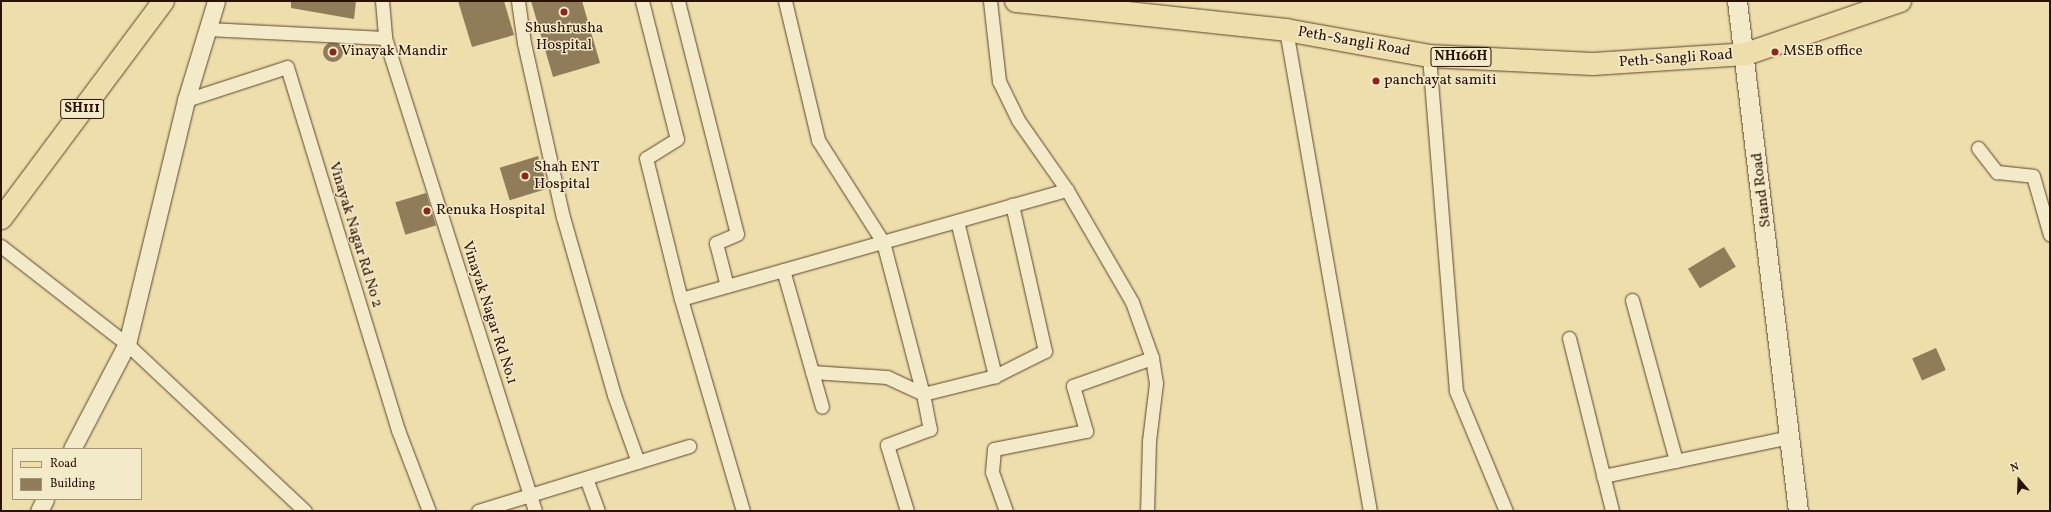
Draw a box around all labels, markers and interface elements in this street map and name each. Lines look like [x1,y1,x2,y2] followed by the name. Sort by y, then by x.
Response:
[558,6,570,18] marker: Shushrusha Hospital
[525,19,603,54] place label: Shushrusha Hospital
[1296,23,1412,61] street label: Peth-Sangli Road
[341,43,447,61] place label: Vinayak Mandir
[1783,43,1863,61] place label: MSEB office
[1430,45,1492,69] road number: NH166H
[1618,46,1734,72] street label: Peth-Sangli Road
[328,47,338,57] marker: Vinayak Mandir
[1770,47,1780,57] marker: MSEB office
[1384,72,1496,90] place label: panchayat samiti
[1371,76,1381,86] marker: panchayat samiti
[60,97,104,121] road number: SH111
[1748,152,1776,228] street label: Stand Road
[534,158,600,193] place label: Shah ENT Hospital
[324,160,386,310] street label: Vinayak Nagar Rd No 2
[519,170,531,182] marker: Shah ENT Hospital
[436,202,545,220] place label: Renuka Hospital
[421,205,433,217] marker: Renuka Hospital
[457,239,521,387] street label: Vinayak Nagar Rd No.1
[12,448,142,500] legend
[50,456,77,472] text: Road
[1999,460,2039,500] north arrow
[2009,460,2021,477] text: N
[50,476,95,492] text: Building

